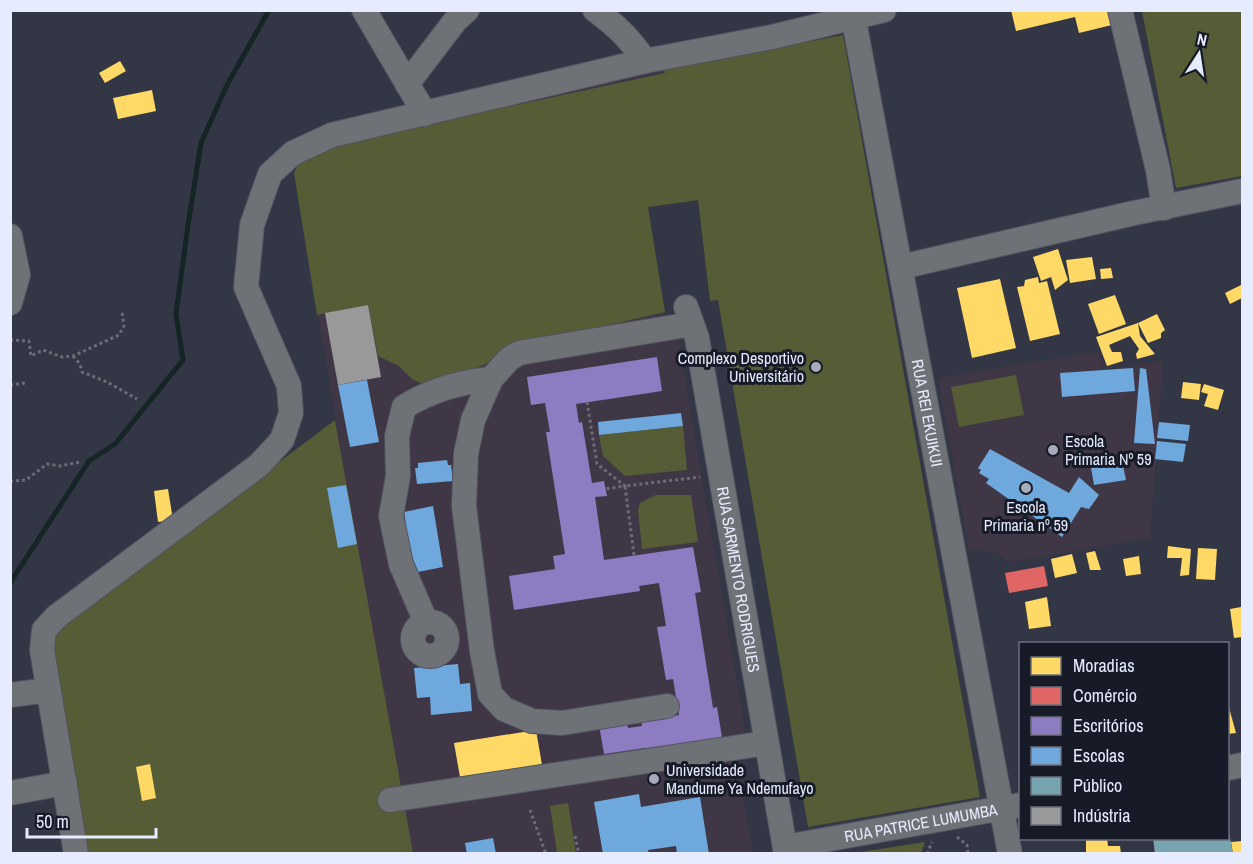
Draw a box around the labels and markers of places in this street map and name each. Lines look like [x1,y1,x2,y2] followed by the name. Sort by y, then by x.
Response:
[678,347,804,387] place label: Complexo Desportivo Universitário
[809,360,823,374] marker: Complexo Desportivo Universitário
[1065,430,1151,470] place label: Escola Primaria Nº 59
[1046,443,1060,457] marker: Escola Primaria Nº 59
[1019,481,1033,495] marker: Escola Primaria nº 59
[984,496,1068,536] place label: Escola Primaria nº 59
[666,759,814,799] place label: Universidade Mandume Ya Ndemufayo
[647,772,661,786] marker: Universidade Mandume Ya Ndemufayo

